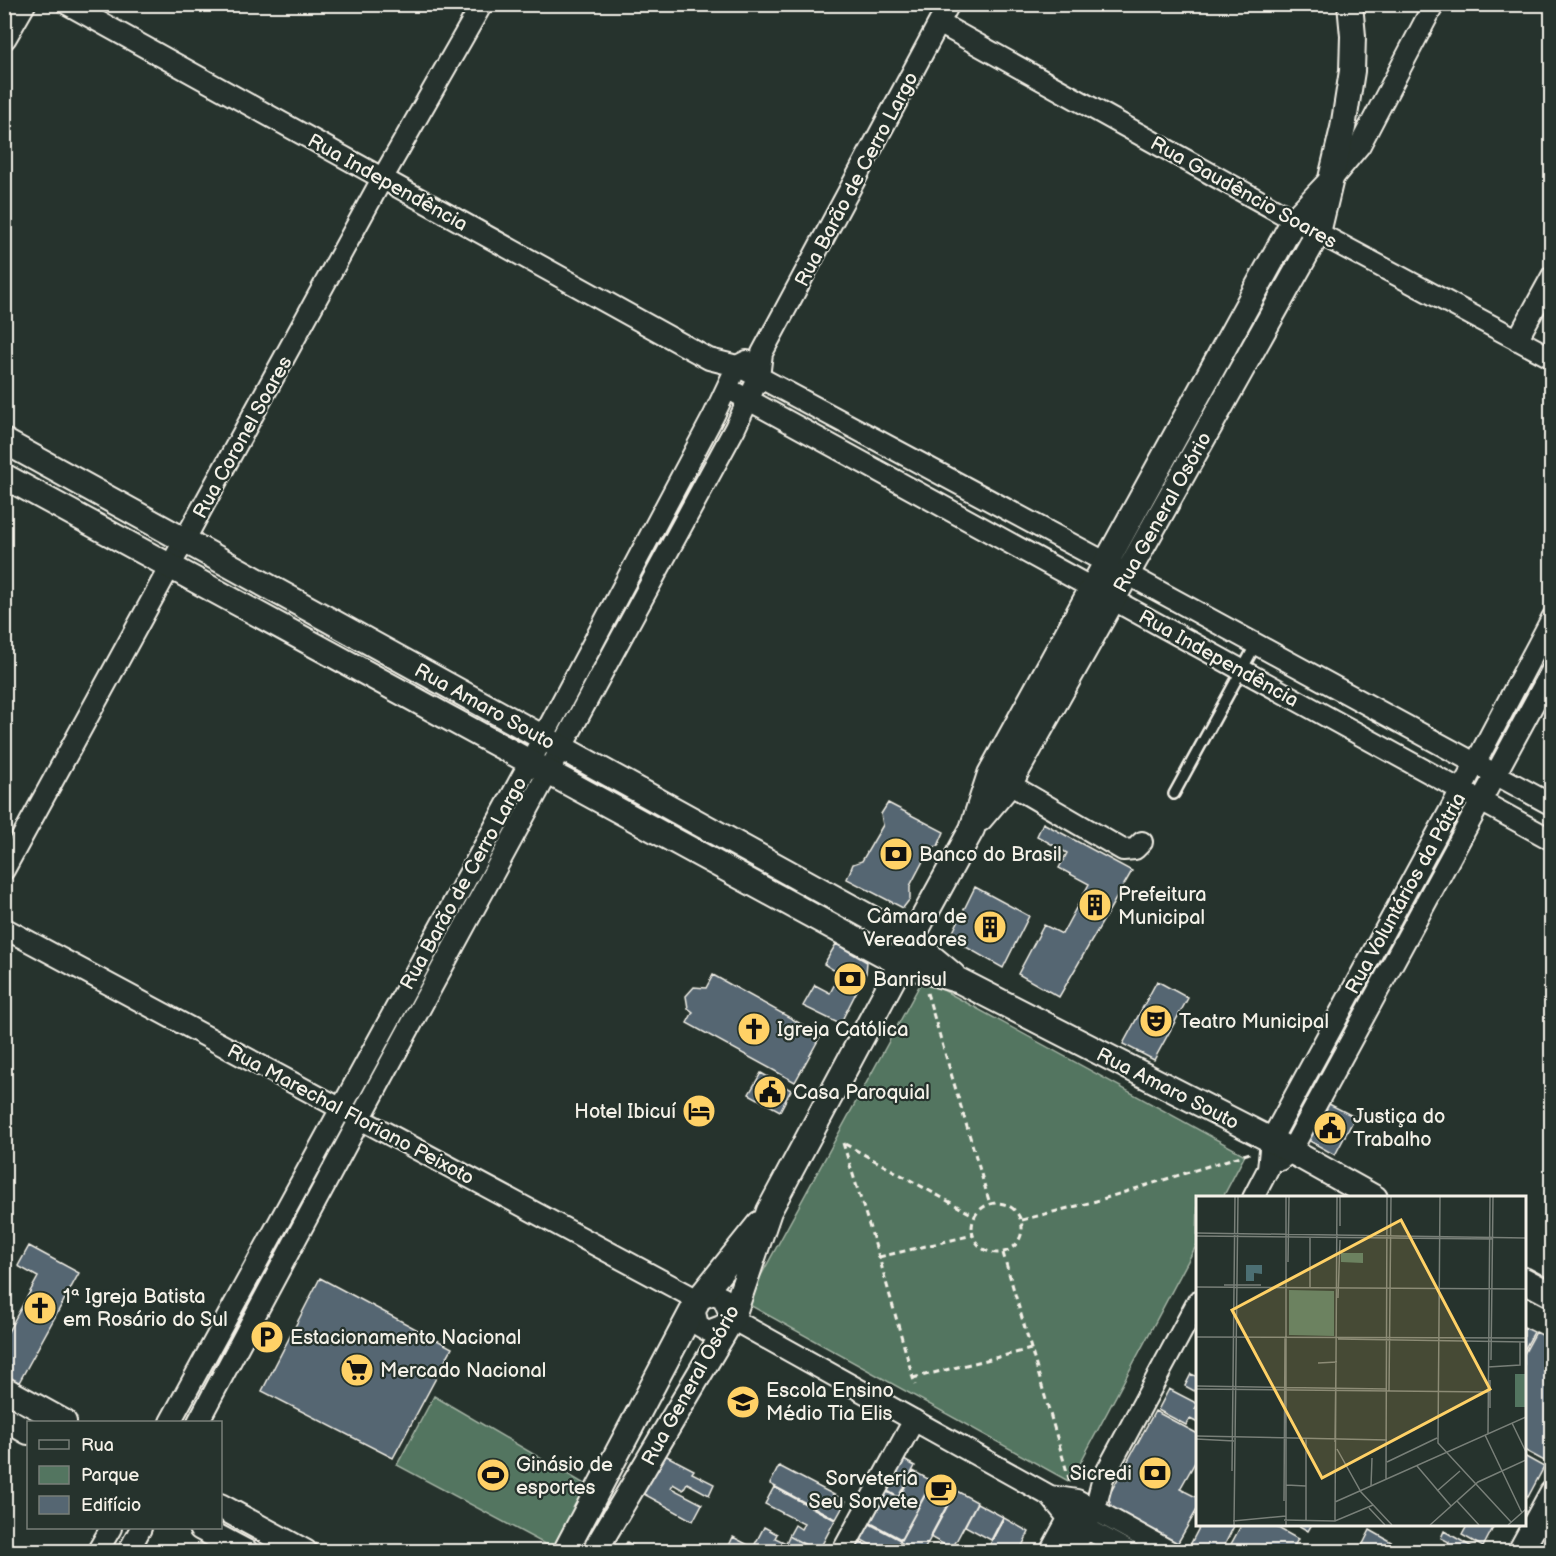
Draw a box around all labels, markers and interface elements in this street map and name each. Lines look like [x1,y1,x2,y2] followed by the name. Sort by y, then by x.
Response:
[790,68,924,291] street label: Rua Barão de Cerro Largo
[303,129,472,237] street label: Rua Independência
[1146,132,1341,254] street label: Rua Gaudêncio Soares
[188,352,297,523] street label: Rua Coronel Soares
[1109,428,1217,597] street label: Rua General Osório
[1134,605,1303,713] street label: Rua Independência
[410,658,559,755] street label: Rua Amaro Souto
[395,773,532,994] street label: Rua Barão de Cerro Largo
[1340,789,1471,998] street label: Rua Voluntários da Pátria
[878,836,914,872] bank icon: Banco do Brasil
[919,843,1062,867] place label: Banco do Brasil
[1118,883,1207,930] place label: Prefeitura Municipal
[1077,887,1113,923] building icon: Prefeitura Municipal
[863,905,967,952] place label: Câmara de Vereadores
[972,909,1008,945] building icon: Câmara de Vereadores
[832,961,868,997] bank icon: Banrisul
[873,968,947,992] place label: Banrisul
[1138,1003,1174,1039] theatre icon: Teatro Municipal
[1179,1010,1329,1034] place label: Teatro Municipal
[736,1011,772,1047] church icon: Igreja Católica
[777,1018,908,1042] place label: Igreja Católica
[223,1039,478,1190] street label: Rua Marechal Floriano Peixoto
[1092,1043,1243,1135] street label: Rua Amaro Souto
[752,1074,788,1110] public building icon: Casa Paroquial
[793,1081,930,1105] place label: Casa Paroquial
[681,1093,717,1129] hotel icon: Hotel Ibicuí
[574,1100,676,1124] place label: Hotel Ibicuí
[1353,1105,1445,1152] place label: Justiça do Trabalho
[1312,1110,1348,1146] public building icon: Justiça do Trabalho
[1196,1196,1526,1526] inset map
[63,1285,228,1332] place label: 1ª Igreja Batista em Rosário do Sul
[22,1290,58,1326] church icon: 1ª Igreja Batista em Rosário do Sul
[637,1301,745,1470] street label: Rua General Osório
[249,1319,285,1355] parking icon: Estacionamento Nacional
[290,1326,521,1350] place label: Estacionamento Nacional
[339,1352,375,1388] supermarket icon: Mercado Nacional
[380,1359,546,1383] place label: Mercado Nacional
[766,1379,894,1426] place label: Escola Ensino Médio Tia Elis
[725,1384,761,1420] school or university icon: Escola Ensino Médio Tia Elis
[27,1421,222,1529] legend
[81,1435,114,1456] text: Rua
[516,1453,613,1500] place label: Ginásio de esportes
[1137,1455,1173,1491] bank icon: Sicredi
[475,1457,511,1493] sports icon: Ginásio de esportes
[1070,1462,1132,1486] place label: Sicredi
[81,1465,139,1486] text: Parque
[809,1467,918,1514] place label: Sorveteria Seu Sorvete
[923,1472,959,1508] cafe icon: Sorveteria Seu Sorvete
[81,1495,141,1516] text: Edifício

